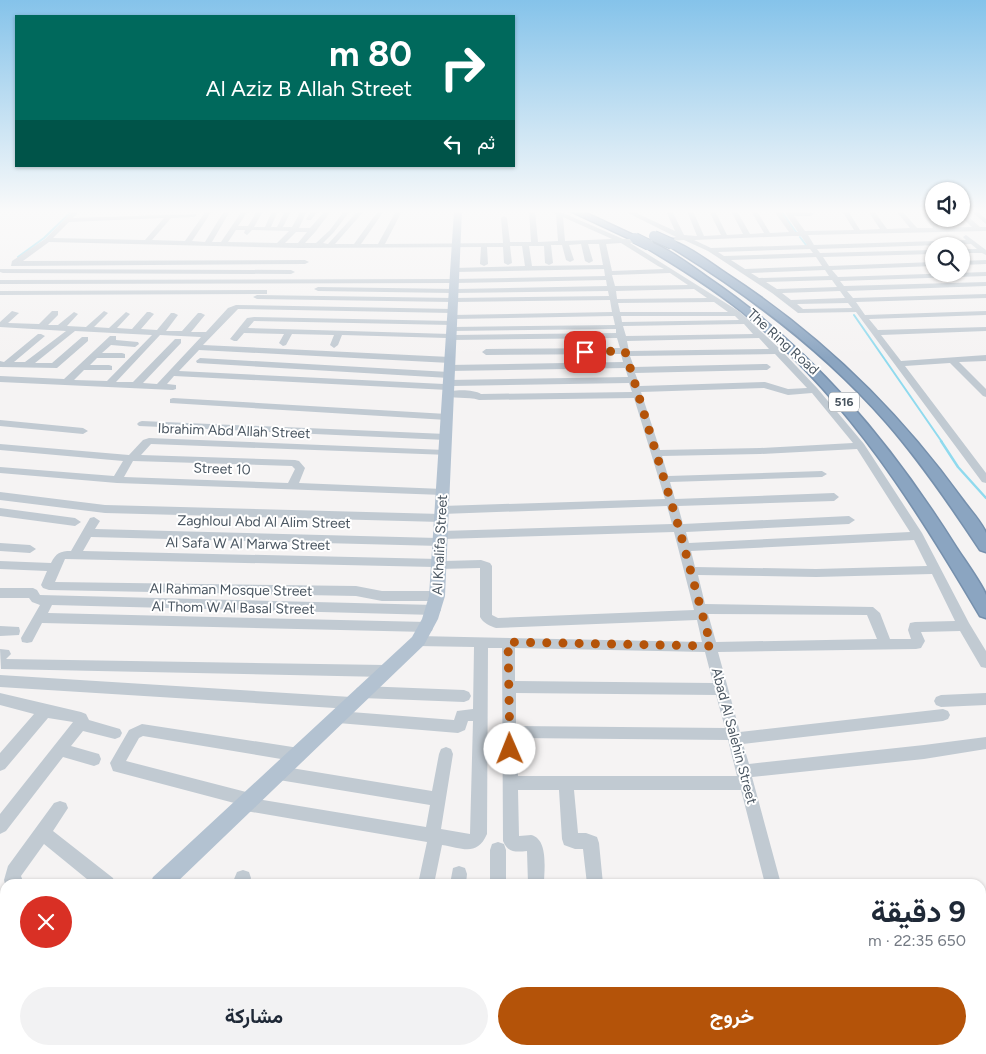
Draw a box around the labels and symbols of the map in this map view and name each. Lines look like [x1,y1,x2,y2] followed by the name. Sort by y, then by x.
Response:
[744,305,822,379] street label: The Ring Road
[564,331,606,373] pin
[829,392,859,412] road number: 516
[157,420,311,442] street label: Ibrahim Abd Allah Street
[193,460,251,478] street label: Street 10
[429,494,451,596] street label: Al Khalifa Street
[177,512,351,532] street label: Zaghloul Abd Al Alim Street
[166,534,330,554] street label: Al Safa W Al Marwa Street
[149,580,313,600] street label: Al Rahman Mosque Street
[151,598,315,618] street label: Al Thom W Al Basal Street
[708,666,760,806] street label: Abad Al Salehin Street
[483,722,535,774] position arrow

